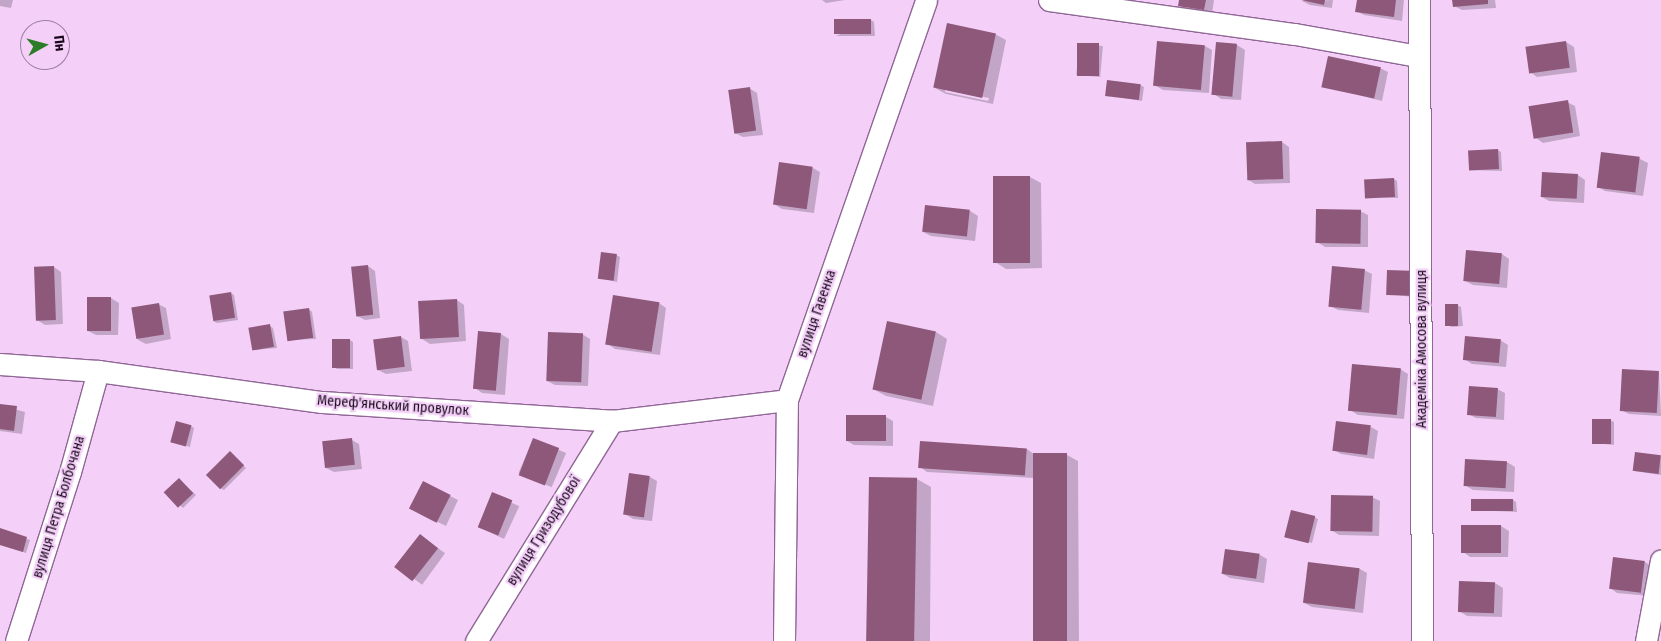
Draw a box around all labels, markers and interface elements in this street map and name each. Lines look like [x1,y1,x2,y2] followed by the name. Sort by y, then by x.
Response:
[20,20,70,70] north arrow
[50,34,69,52] text: Пн
[794,268,840,360] street label: вулиця Гавенка
[1414,270,1430,428] street label: Академіка Амосова вулиця
[317,392,469,420] street label: Мереф'янський провулок
[29,434,89,580] street label: вулиця Петра Болбочана
[504,473,584,589] street label: вулиця Гризодубової

